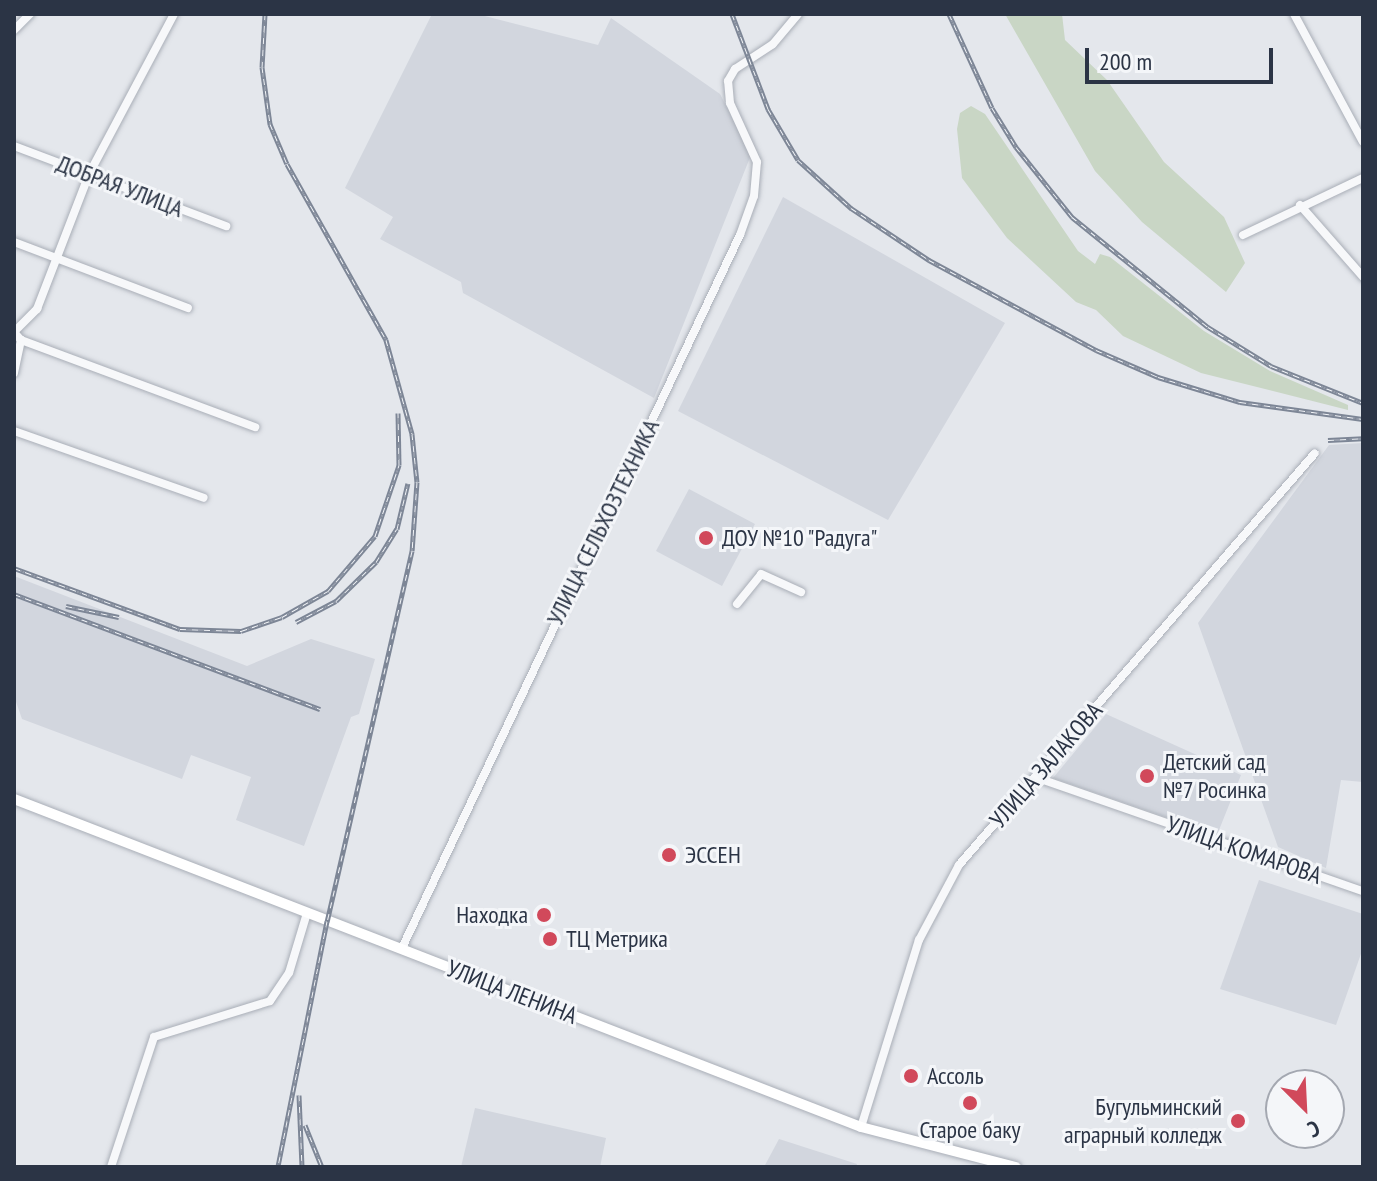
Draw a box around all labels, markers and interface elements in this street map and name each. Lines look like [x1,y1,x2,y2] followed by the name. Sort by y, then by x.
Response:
[1089,32,1277,82] scale bar
[1099,46,1152,77] text: 200 m
[52,149,188,223] street label: ДОБРАЯ УЛИЦА
[540,414,666,630] street label: УЛИЦА СЕЛЬХОЗТЕХНИКА
[722,524,879,552] place label: ДОУ №10 "Радуга"
[697,529,715,547] marker: ДОУ №10 "Радуга"
[983,696,1109,834] street label: УЛИЦА ЗАЛАКОВА
[1163,748,1268,804] place label: Детский сад №7 Росинка
[1138,767,1156,785] marker: Детский сад №7 Росинка
[1162,810,1326,890] street label: УЛИЦА КОМАРОВА
[685,841,741,869] place label: ЭССЕН
[660,846,678,864] marker: ЭССЕН
[456,901,528,929] place label: Находка
[535,906,553,924] marker: Находка
[566,925,668,953] place label: ТЦ Метрика
[541,930,559,948] marker: ТЦ Метрика
[443,954,581,1030] street label: УЛИЦА ЛЕНИНА
[927,1062,984,1090] place label: Ассоль
[902,1067,920,1085] marker: Ассоль
[1265,1069,1345,1149] north arrow
[1064,1093,1222,1149] place label: Бугульминский аграрный колледж
[961,1094,979,1112] marker: Старое баку
[1229,1112,1247,1130] marker: Бугульминский аграрный колледж
[1304,1114,1324,1144] text: С
[919,1116,1021,1144] place label: Старое баку

